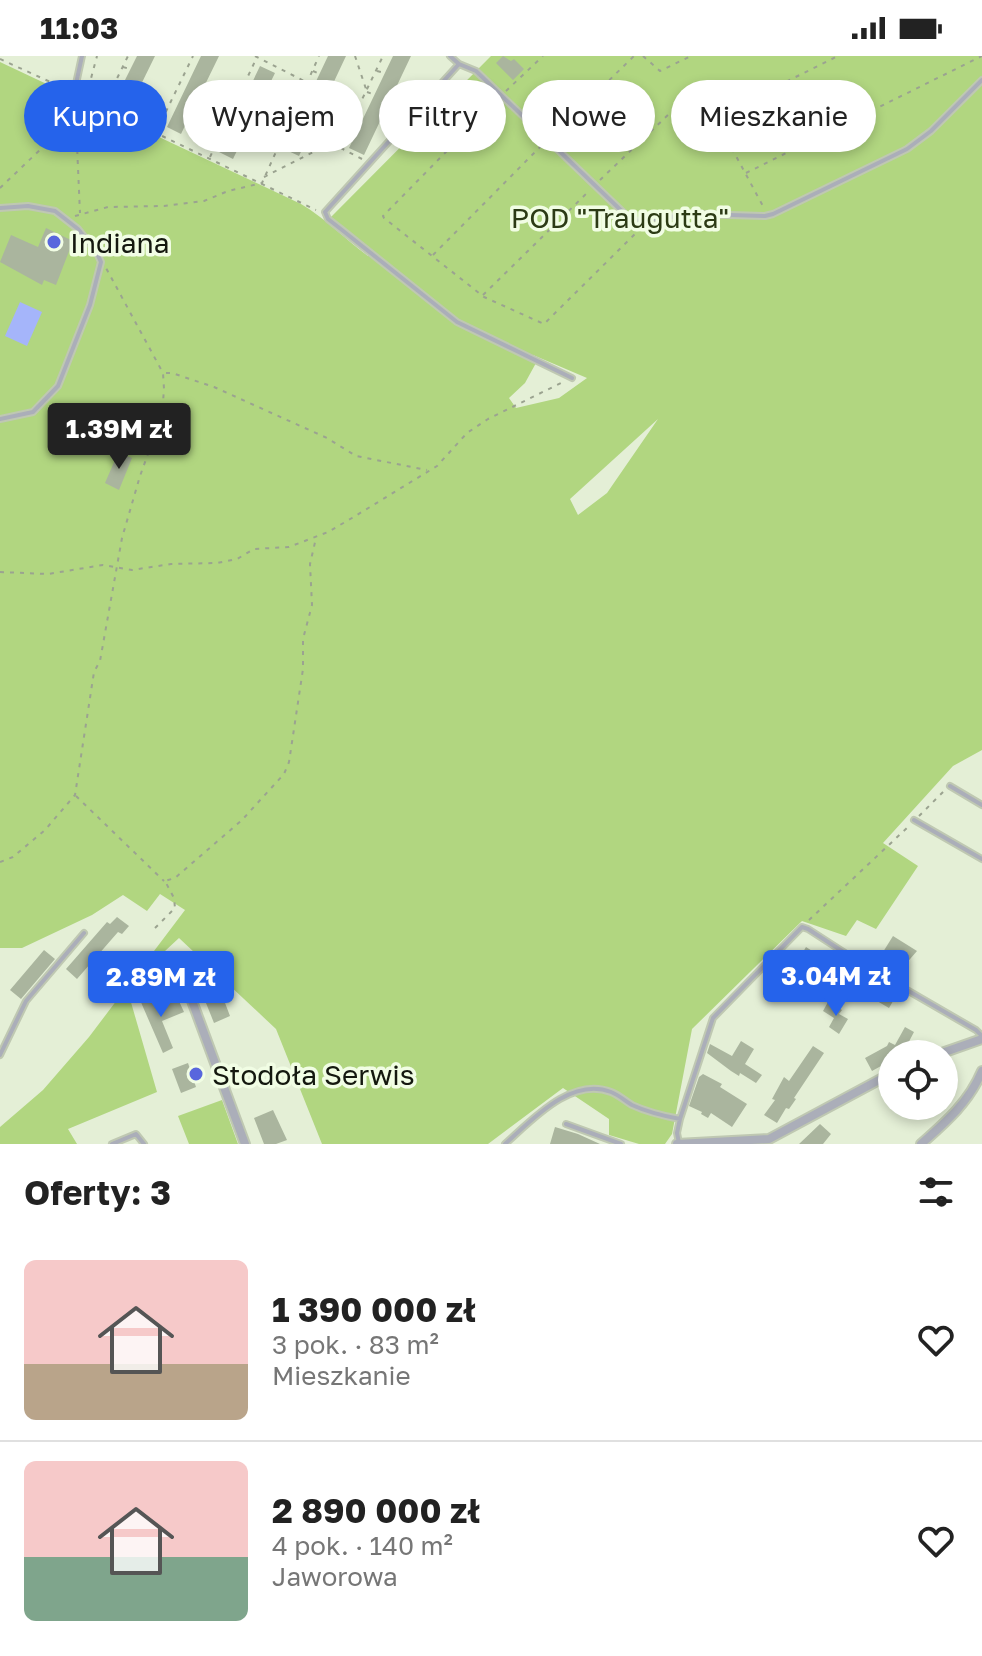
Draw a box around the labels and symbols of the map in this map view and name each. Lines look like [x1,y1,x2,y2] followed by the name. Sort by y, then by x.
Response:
[511,201,729,234] park label: POD "Traugutta"
[70,226,170,259] place label: Indiana
[45,233,63,251] marker: Indiana
[36,403,202,471] pin: 1.39M zł
[753,950,919,1018] pin: 3.04M zł
[78,951,244,1019] pin: 2.89M zł
[212,1058,415,1091] place label: Stodoła Serwis
[187,1065,205,1083] marker: Stodoła Serwis

